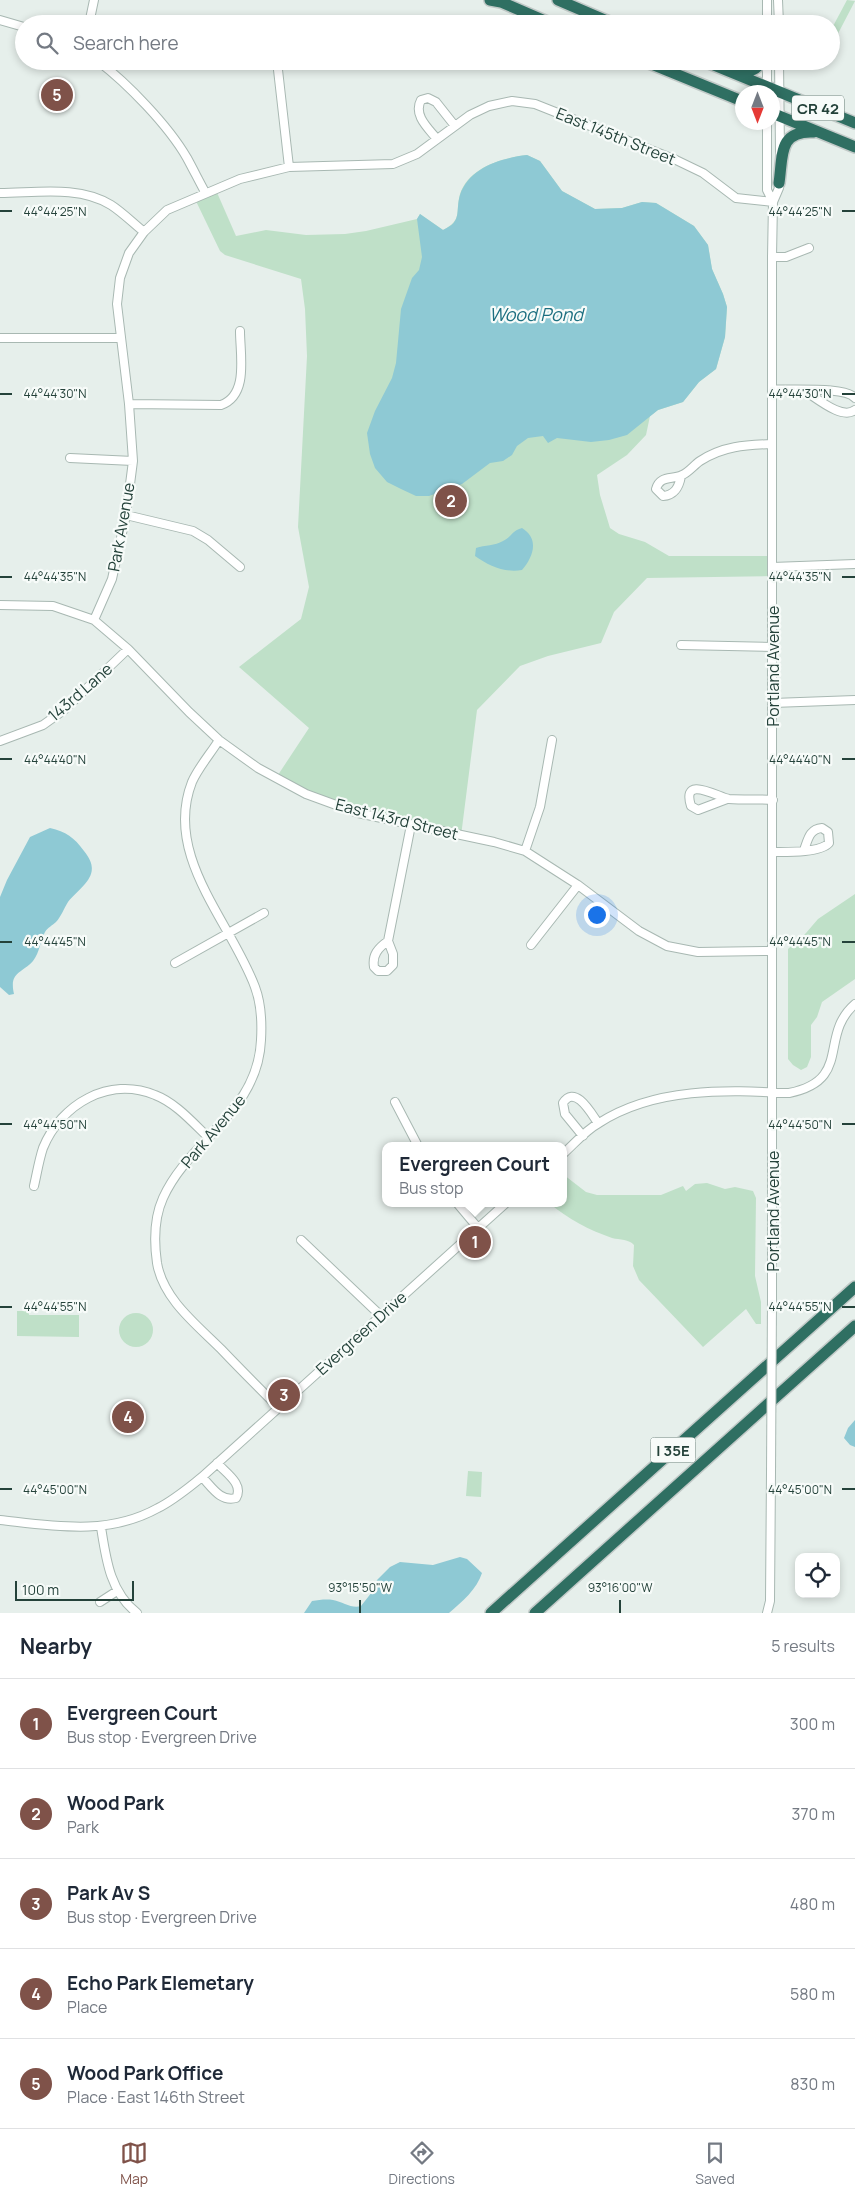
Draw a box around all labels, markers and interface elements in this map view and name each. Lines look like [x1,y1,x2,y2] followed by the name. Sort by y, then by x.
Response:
[15,15,840,70] search box
[33,29,61,57] icon: search
[73,30,179,56] text: Search here
[41,76,73,114] pin: 5
[735,85,780,130] north arrow
[792,96,844,120] road number: CR 42
[553,102,679,170] street label: East 145th Street
[24,203,86,220] text: 44°44'25"N
[769,203,831,220] text: 44°44'25"N
[489,302,585,326] water label: Wood Pond
[23,385,87,402] text: 44°44'30"N
[768,385,832,402] text: 44°44'30"N
[102,481,140,573] street label: Park Avenue
[435,482,467,520] pin: 2
[24,568,86,585] text: 44°44'35"N
[769,568,831,585] text: 44°44'35"N
[762,606,784,726] street label: Portland Avenue
[43,658,117,726] street label: 143rd Lane
[24,751,86,768] text: 44°44'40"N
[769,751,831,768] text: 44°44'40"N
[333,793,461,845] street label: East 143rd Street
[584,902,610,928] your location
[24,933,86,950] text: 44°44'45"N
[769,933,831,950] text: 44°44'45"N
[176,1090,250,1172] street label: Park Avenue
[23,1116,87,1133] text: 44°44'50"N
[768,1116,832,1133] text: 44°44'50"N
[382,1142,567,1207] popup
[399,1151,550,1177] text: Evergreen Court
[762,1151,784,1271] street label: Portland Avenue
[399,1177,463,1199] text: Bus stop
[459,1223,491,1261] pin: 1
[311,1286,411,1380] street label: Evergreen Drive
[24,1298,86,1315] text: 44°44'55"N
[769,1298,831,1315] text: 44°44'55"N
[268,1376,300,1414] pin: 3
[112,1398,144,1436] pin: 4
[650,1438,696,1462] road number: I 35E
[23,1481,87,1498] text: 44°45'00"N
[768,1481,832,1498] text: 44°45'00"N
[795,1553,840,1598] map controls
[795,1553,840,1598] button: locate
[15,1578,134,1601] scale bar
[328,1579,393,1596] text: 93°15'50"W
[588,1579,653,1596] text: 93°16'00"W
[22,1580,59,1599] text: 100 m
[20,1632,92,1660] text: Nearby
[771,1635,835,1657] text: 5 results
[67,1700,218,1726] text: Evergreen Court
[32,1713,40,1735] text: 1
[790,1713,835,1735] text: 300 m
[67,1726,257,1748] text: Bus stop · Evergreen Drive
[67,1790,164,1816] text: Wood Park
[31,1803,41,1825] text: 2
[792,1803,835,1825] text: 370 m
[67,1816,99,1838] text: Park
[67,1880,150,1906] text: Park Av S
[31,1893,41,1915] text: 3
[790,1893,835,1915] text: 480 m
[67,1906,257,1928] text: Bus stop · Evergreen Drive
[67,1970,254,1996] text: Echo Park Elemetary
[31,1983,41,2005] text: 4
[790,1983,835,2005] text: 580 m
[67,1996,107,2018] text: Place
[67,2060,223,2086] text: Wood Park Office
[31,2073,41,2095] text: 5
[790,2073,835,2095] text: 830 m
[67,2086,245,2108] text: Place · East 146th Street
[120,2139,148,2188] tab: Map
[389,2139,455,2188] tab: Directions
[695,2139,735,2188] tab: Saved

